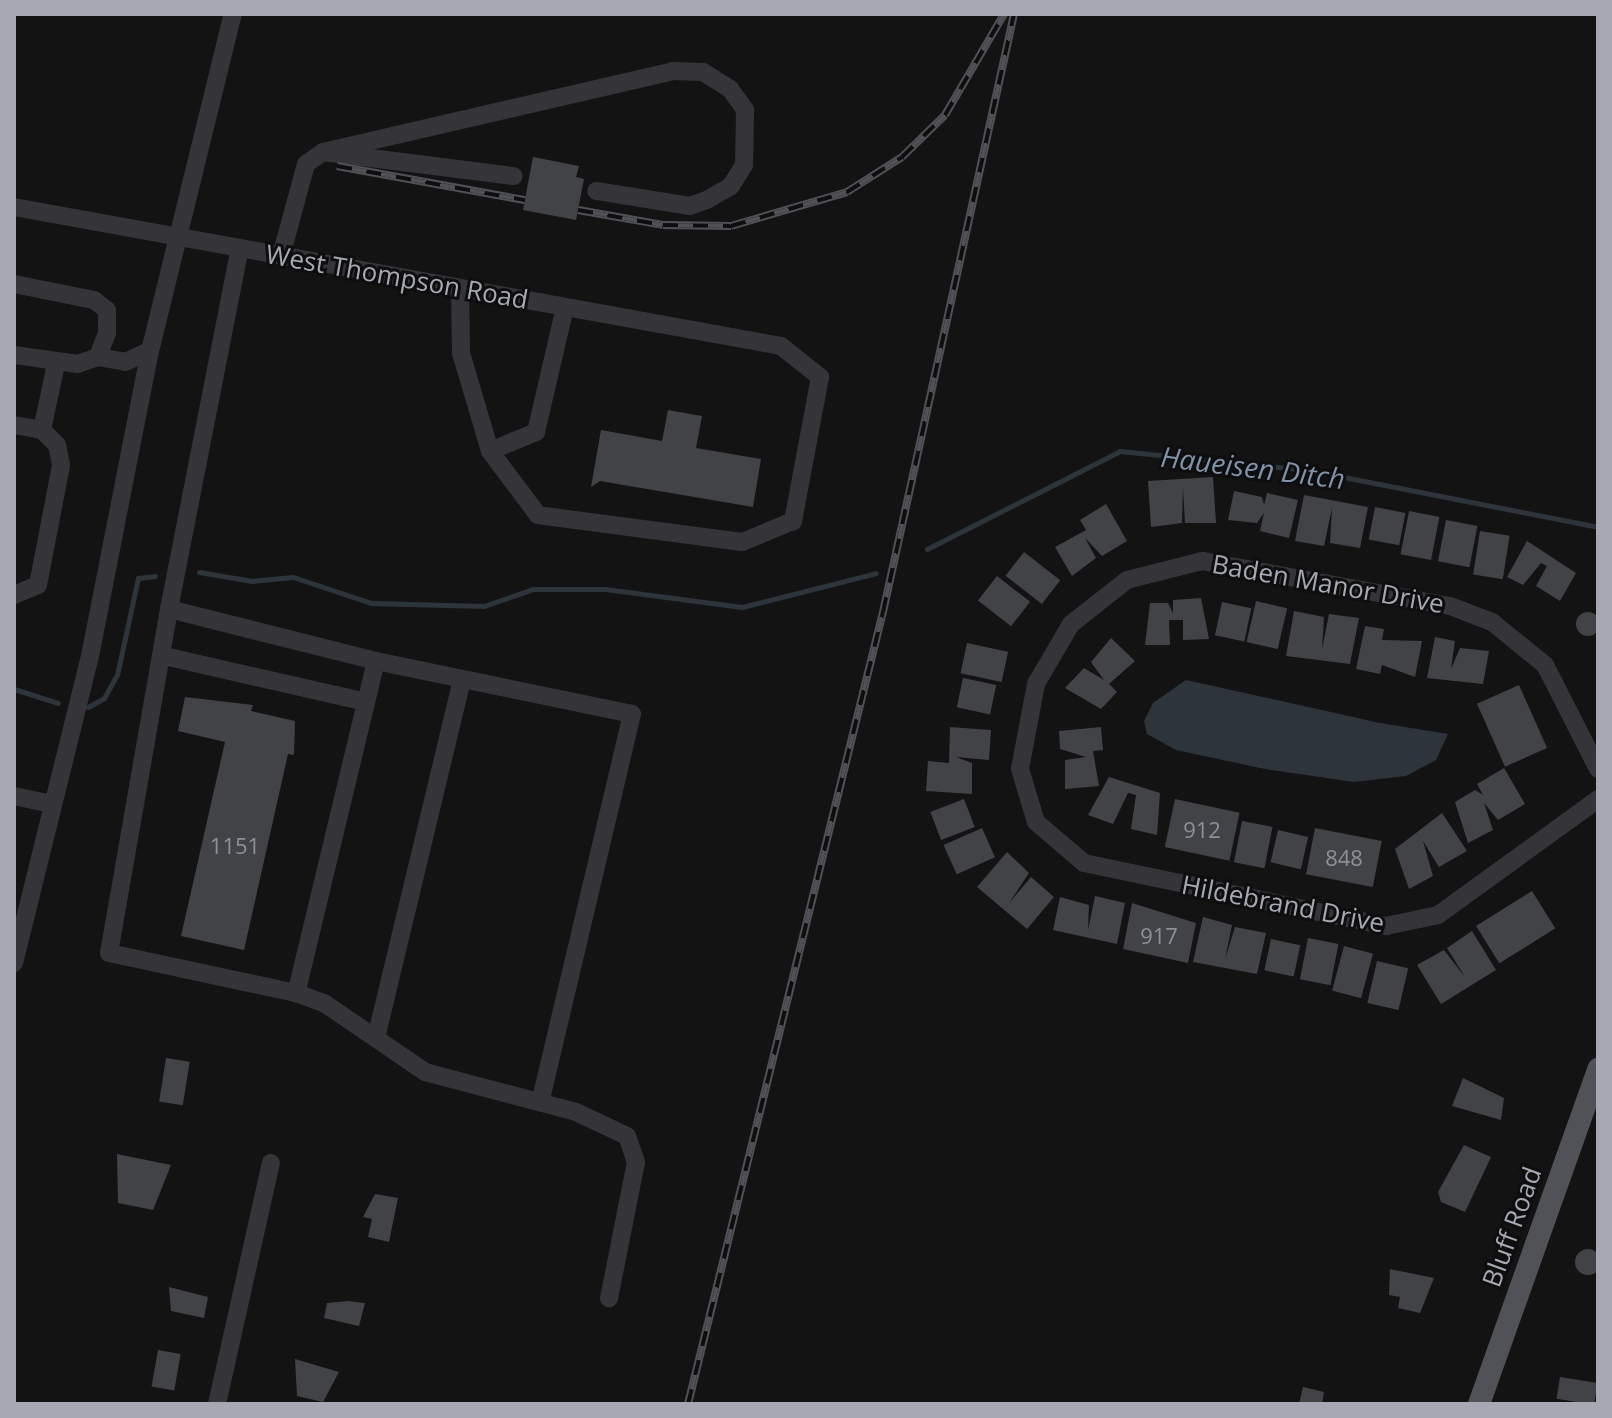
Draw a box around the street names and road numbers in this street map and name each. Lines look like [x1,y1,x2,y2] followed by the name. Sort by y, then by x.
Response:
[263,239,531,315] street label: West Thompson Road
[1210,548,1446,620] street label: Baden Manor Drive
[1179,869,1387,939] street label: Hildebrand Drive
[1476,1163,1548,1291] street label: Bluff Road

